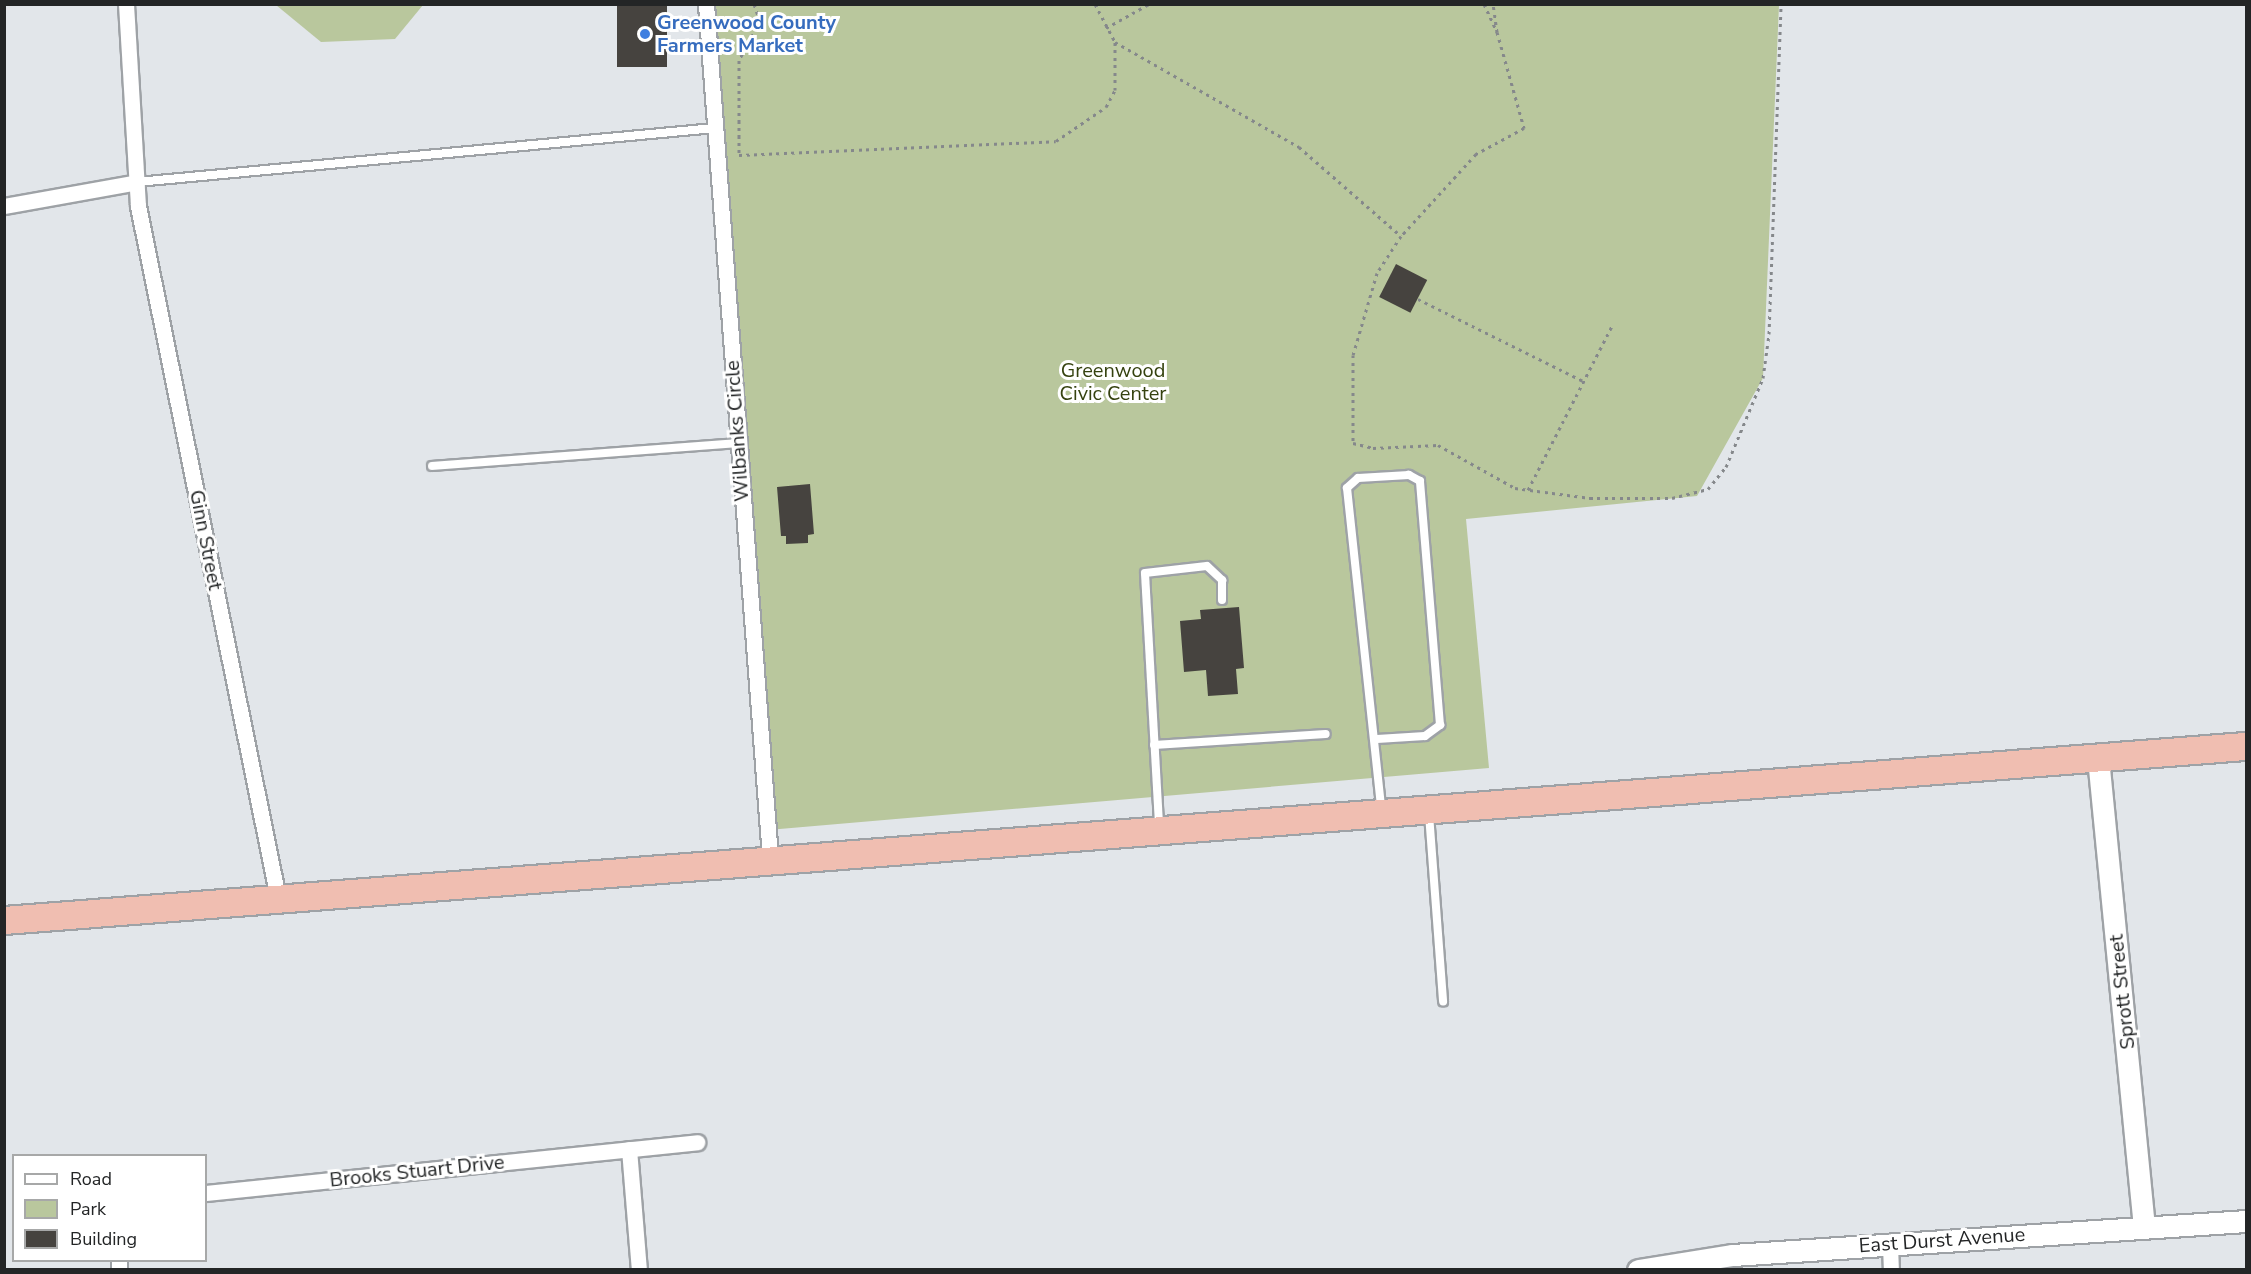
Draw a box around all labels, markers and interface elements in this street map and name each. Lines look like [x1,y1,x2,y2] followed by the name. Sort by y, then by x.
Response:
[657,11,836,58] place label: Greenwood County Farmers Market
[638,27,652,41] marker: Greenwood County Farmers Market
[1060,358,1166,405] park label: Greenwood Civic Center
[720,360,754,502] street label: Wilbanks Circle
[185,488,227,592] street label: Ginn Street
[2104,933,2140,1051] street label: Sprott Street
[328,1150,506,1192] street label: Brooks Stuart Drive
[12,1154,207,1262] legend
[70,1167,112,1191] text: Road
[70,1197,106,1221] text: Park
[1858,1222,2026,1258] street label: East Durst Avenue
[70,1227,137,1251] text: Building

